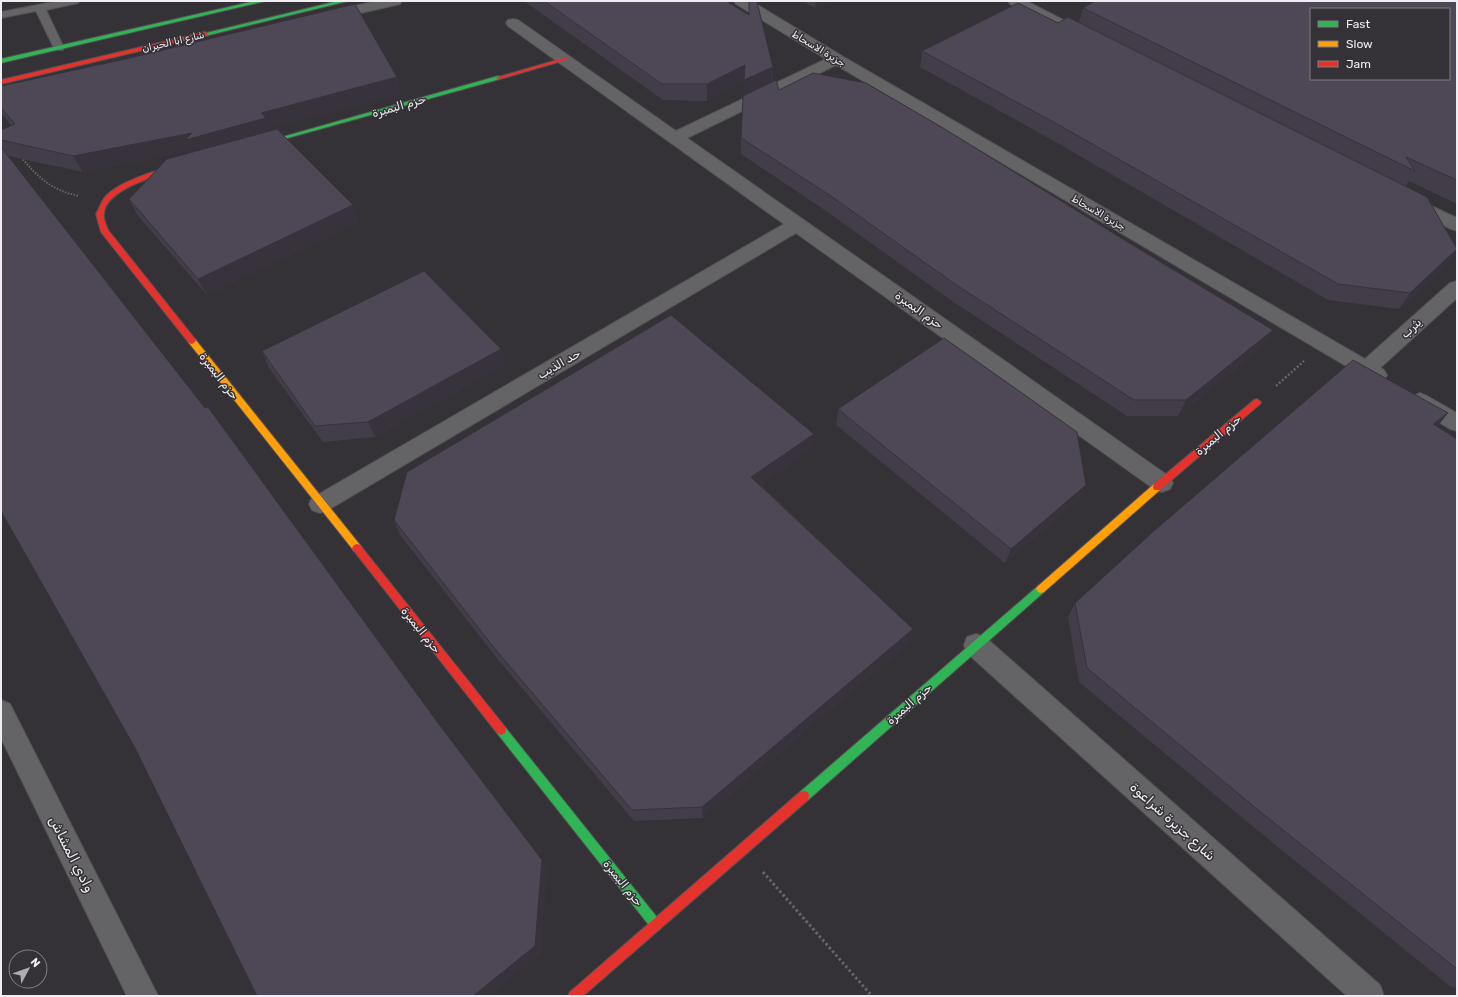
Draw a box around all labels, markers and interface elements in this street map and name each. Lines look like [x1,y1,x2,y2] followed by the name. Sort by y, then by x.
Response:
[1310,8,1450,80] legend
[1346,17,1370,31] text: Fast
[790,28,847,69] street label: جزيرة الاسحاط
[141,29,206,56] street label: شارع ابا الحيران
[1346,37,1373,51] text: Slow
[1346,57,1371,71] text: Jam
[370,92,428,122] street label: حزم البمبرة
[1069,193,1128,233] street label: جزيرة الاسحاط
[891,288,946,333] street label: حزم البمبرة
[1398,315,1425,342] street label: يثرب
[535,346,583,382] street label: حد الذيب
[195,350,242,403] street label: حزم البمبرة
[1192,412,1245,460] street label: حزم البمبرة
[396,604,444,657] street label: حزم البمبرة
[883,680,936,729] street label: حزم البمبرة
[1125,778,1219,866] street label: شارع جزيرة شراعوة
[44,813,98,896] street label: وادي المشاش
[598,857,646,910] street label: حزم البمبرة
[8,949,48,989] north arrow
[28,956,43,970] text: N

